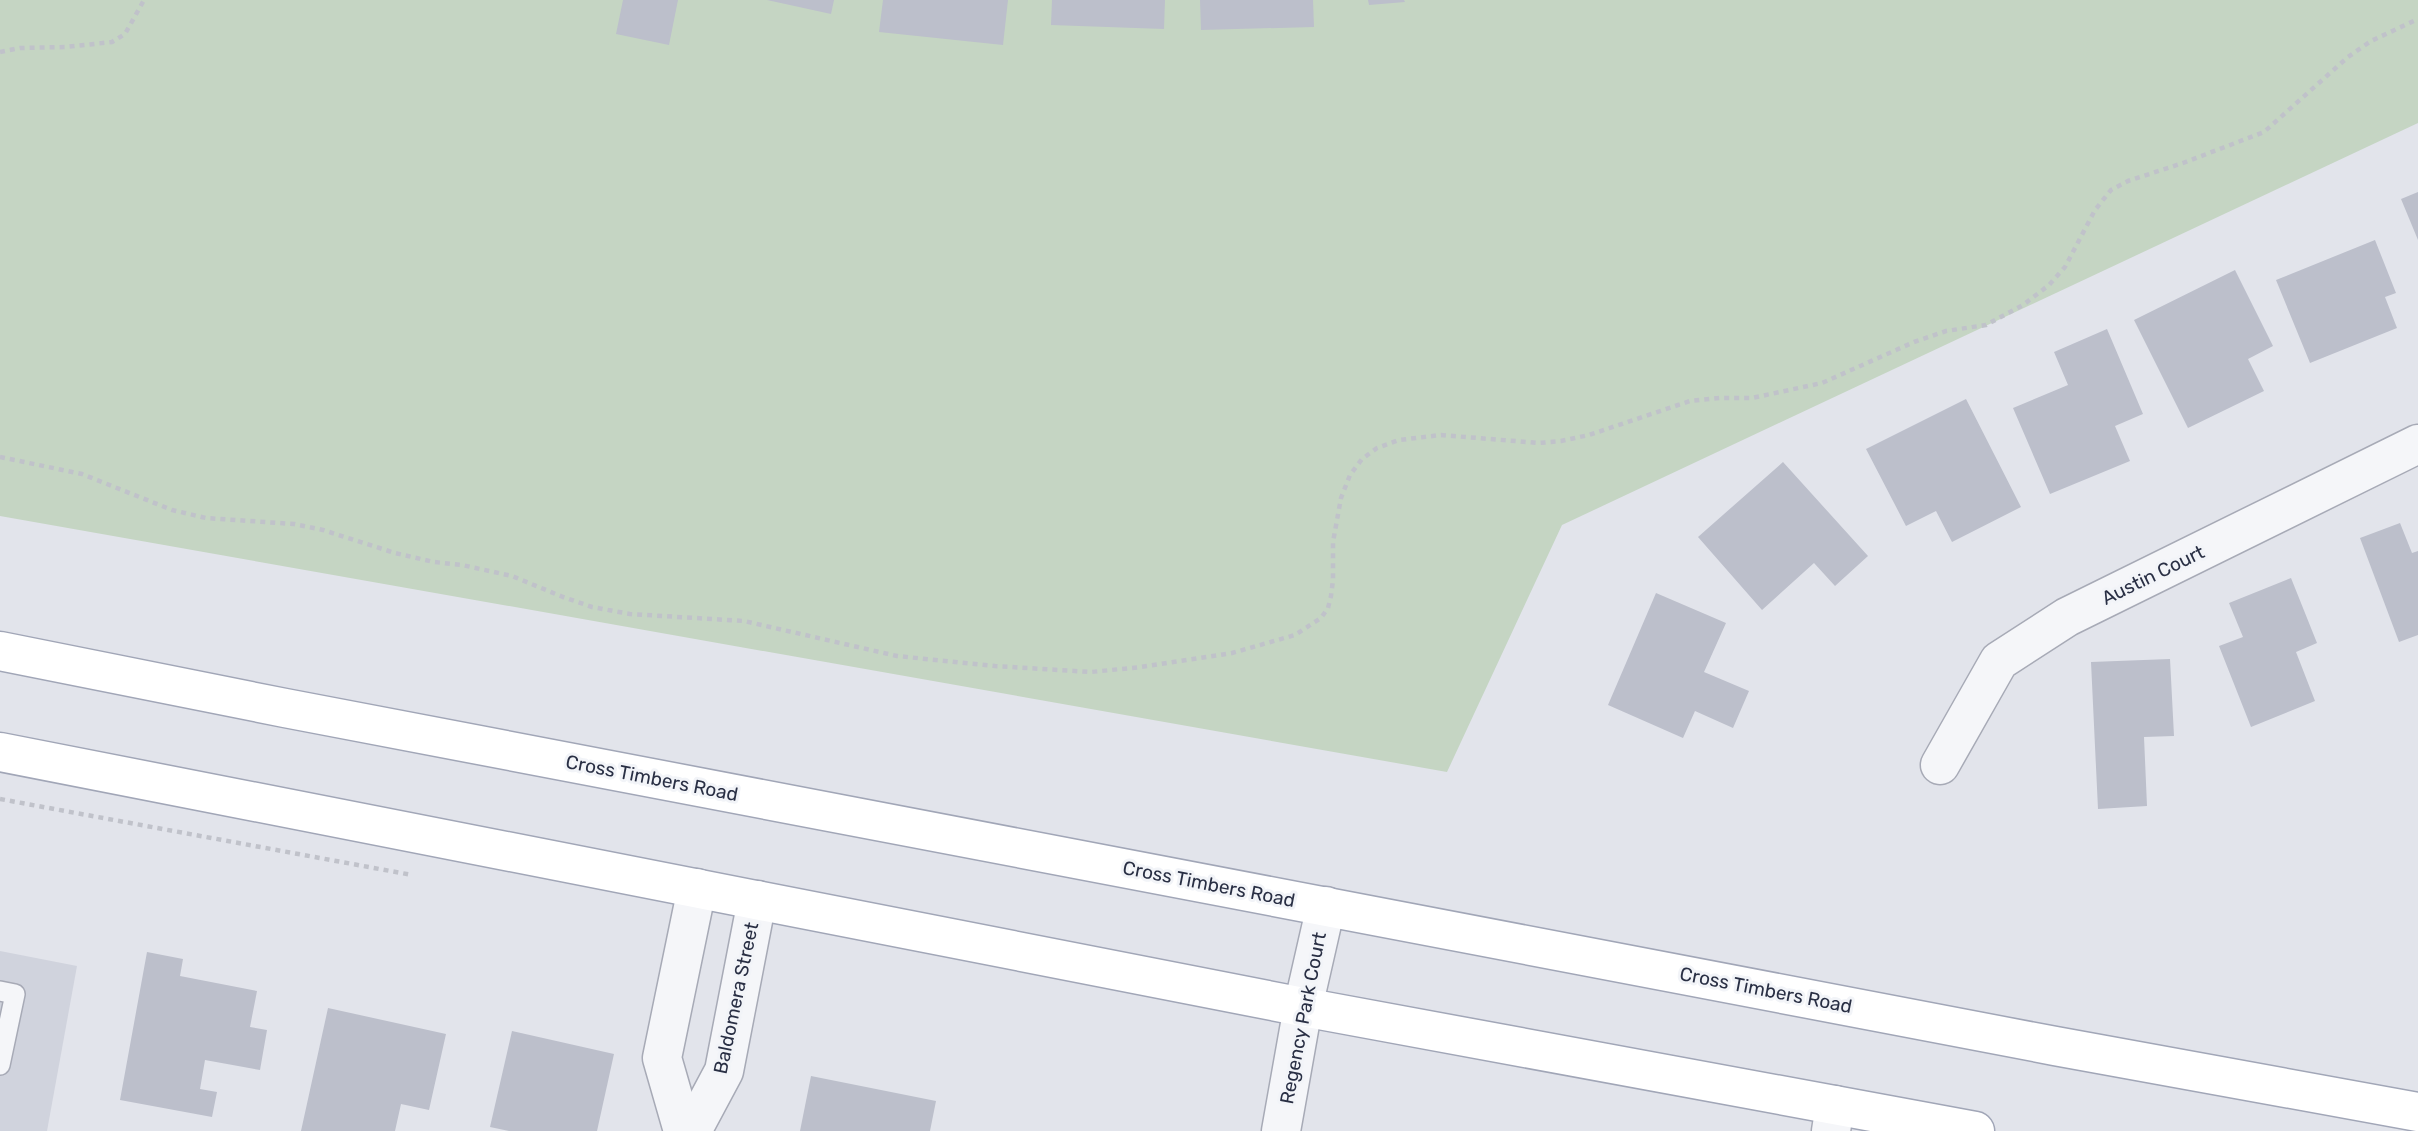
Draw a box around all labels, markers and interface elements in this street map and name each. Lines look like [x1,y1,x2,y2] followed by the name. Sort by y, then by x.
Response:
[2098,540,2209,610] street label: Austin Court
[564,750,740,806] street label: Cross Timbers Road
[1121,856,1297,912] street label: Cross Timbers Road
[709,919,763,1076] street label: Baldomera Street
[1275,929,1331,1106] street label: Regency Park Court
[1678,962,1854,1018] street label: Cross Timbers Road

